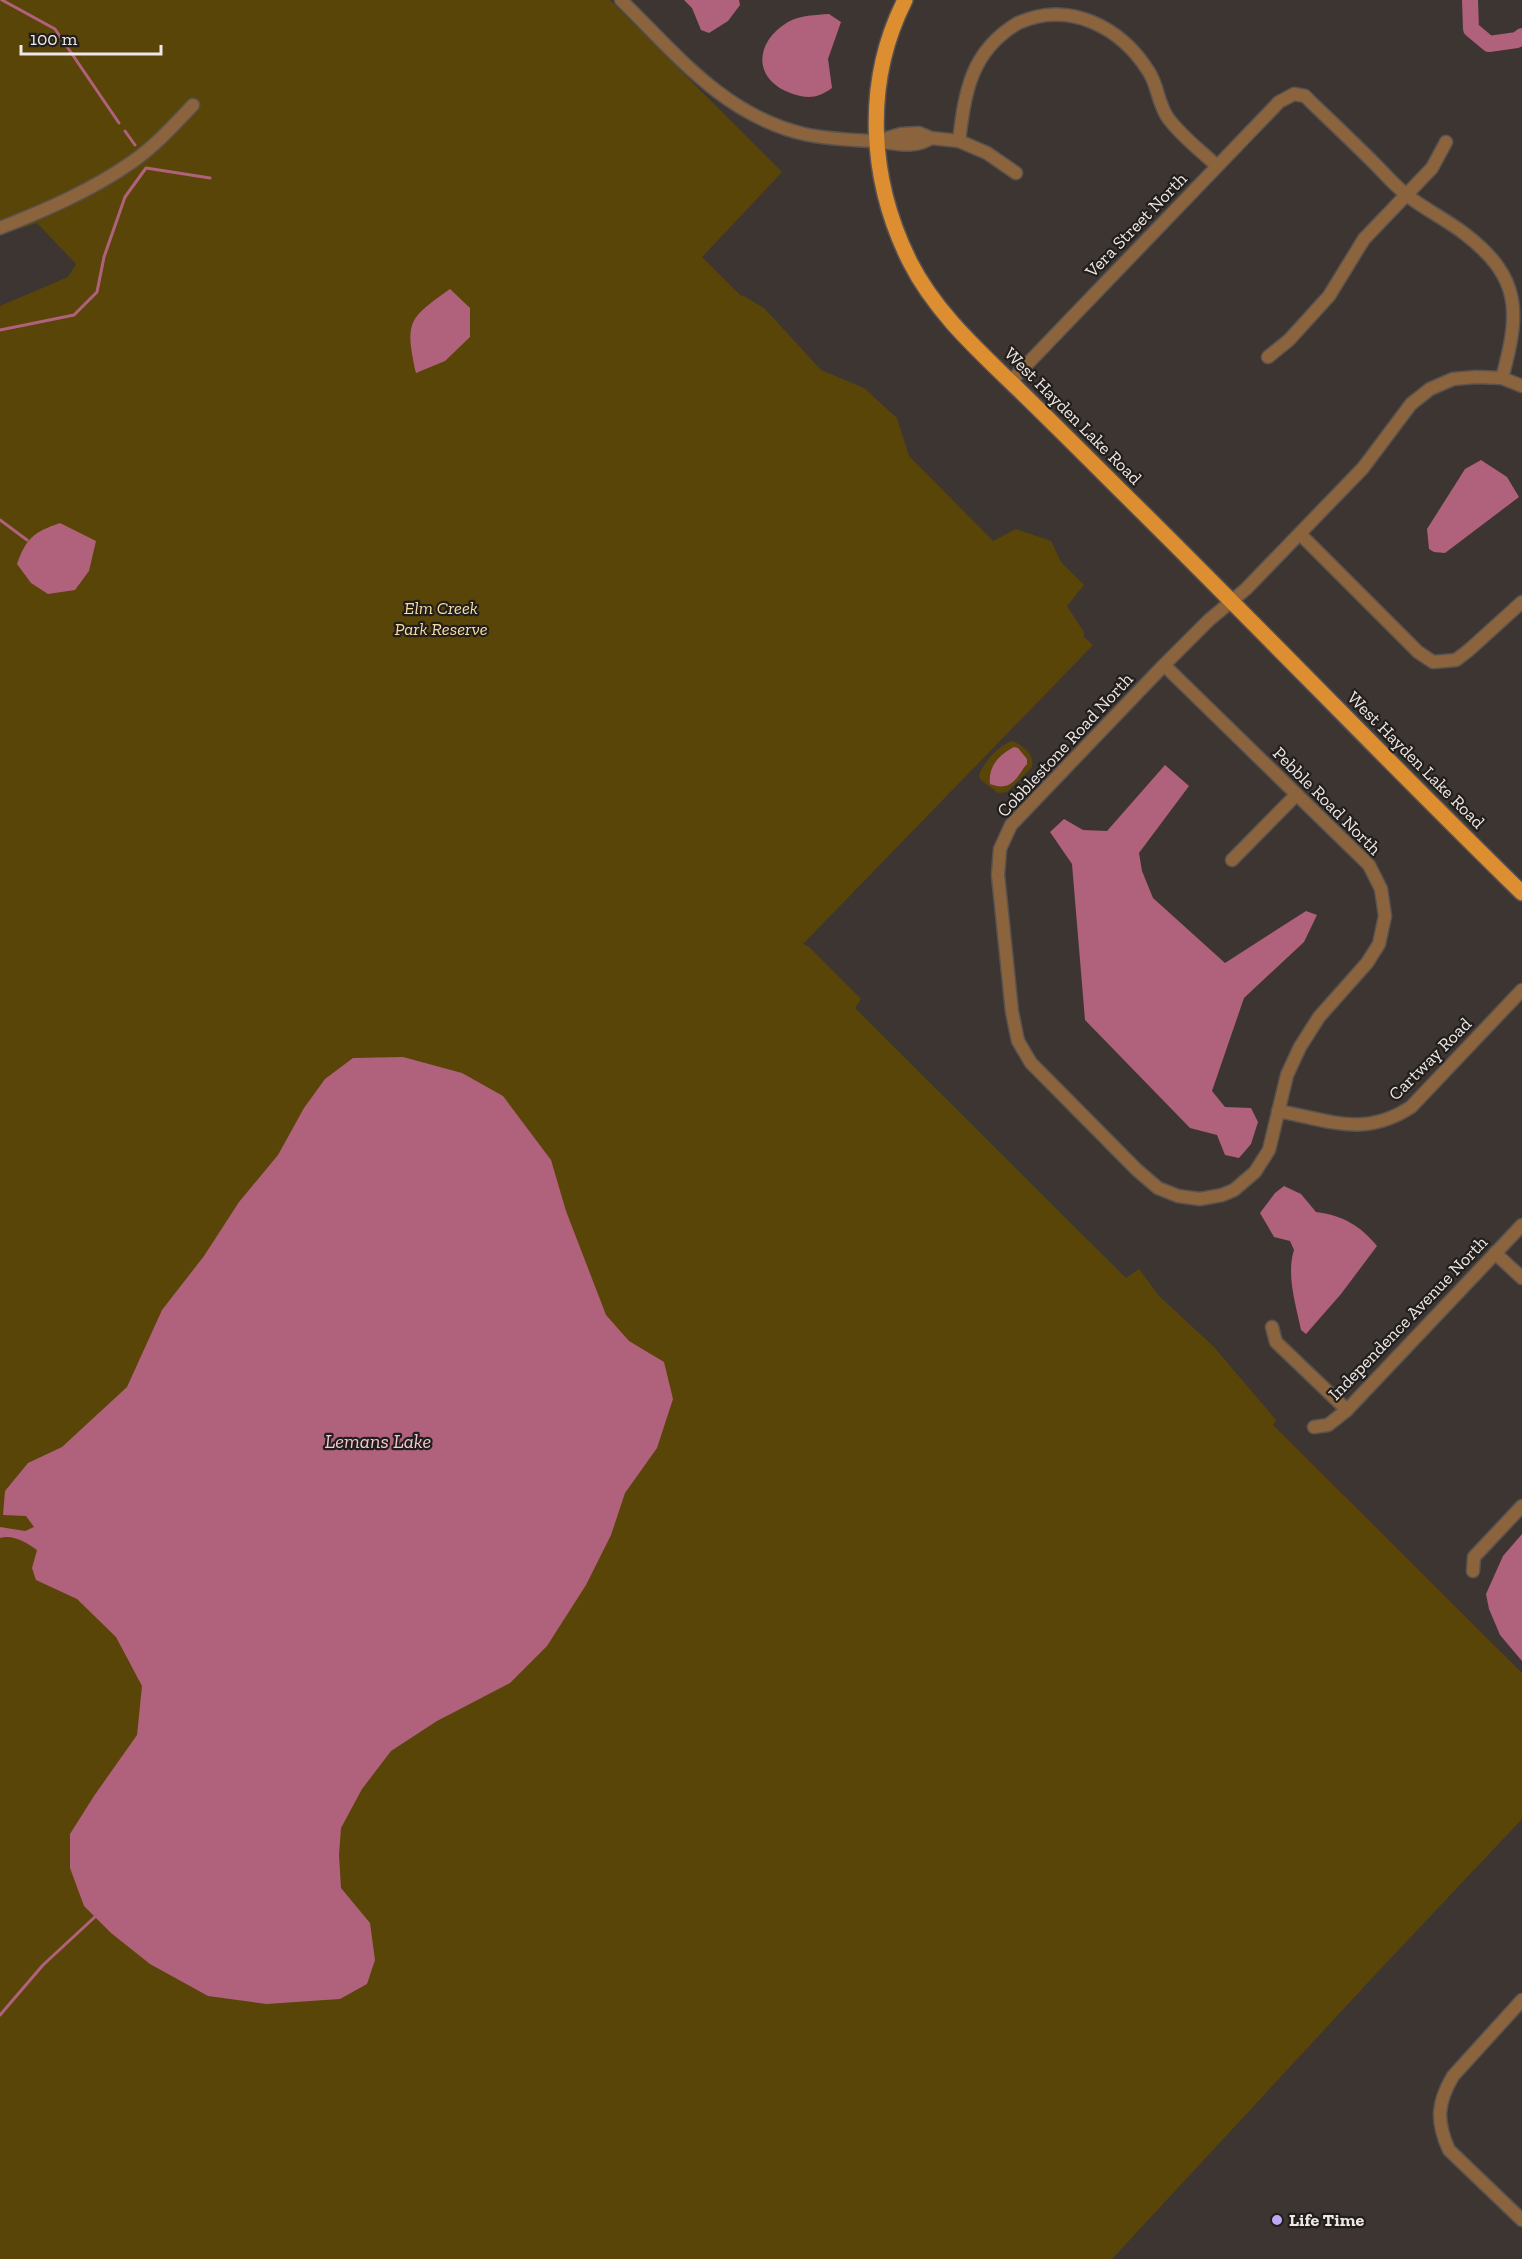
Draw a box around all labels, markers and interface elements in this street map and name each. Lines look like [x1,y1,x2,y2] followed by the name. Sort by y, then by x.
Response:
[21,18,160,56] scale bar
[30,28,78,50] text: 100 m
[1080,168,1192,283] street label: Vera Street North
[1000,343,1146,489] street label: West Hayden Lake Road
[394,597,488,640] park label: Elm Creek Park Reserve
[992,668,1138,822] street label: Cobblestone Road North
[1343,687,1489,833] street label: West Hayden Lake Road
[1268,742,1386,860] street label: Pebble Road North
[1384,1013,1476,1105] street label: Cartway Road
[1324,1231,1492,1405] street label: Independence Avenue North
[325,1429,431,1453] water label: Lemans Lake
[1289,2209,1364,2231] place label: Life Time
[1270,2213,1284,2227] marker: Life Time

